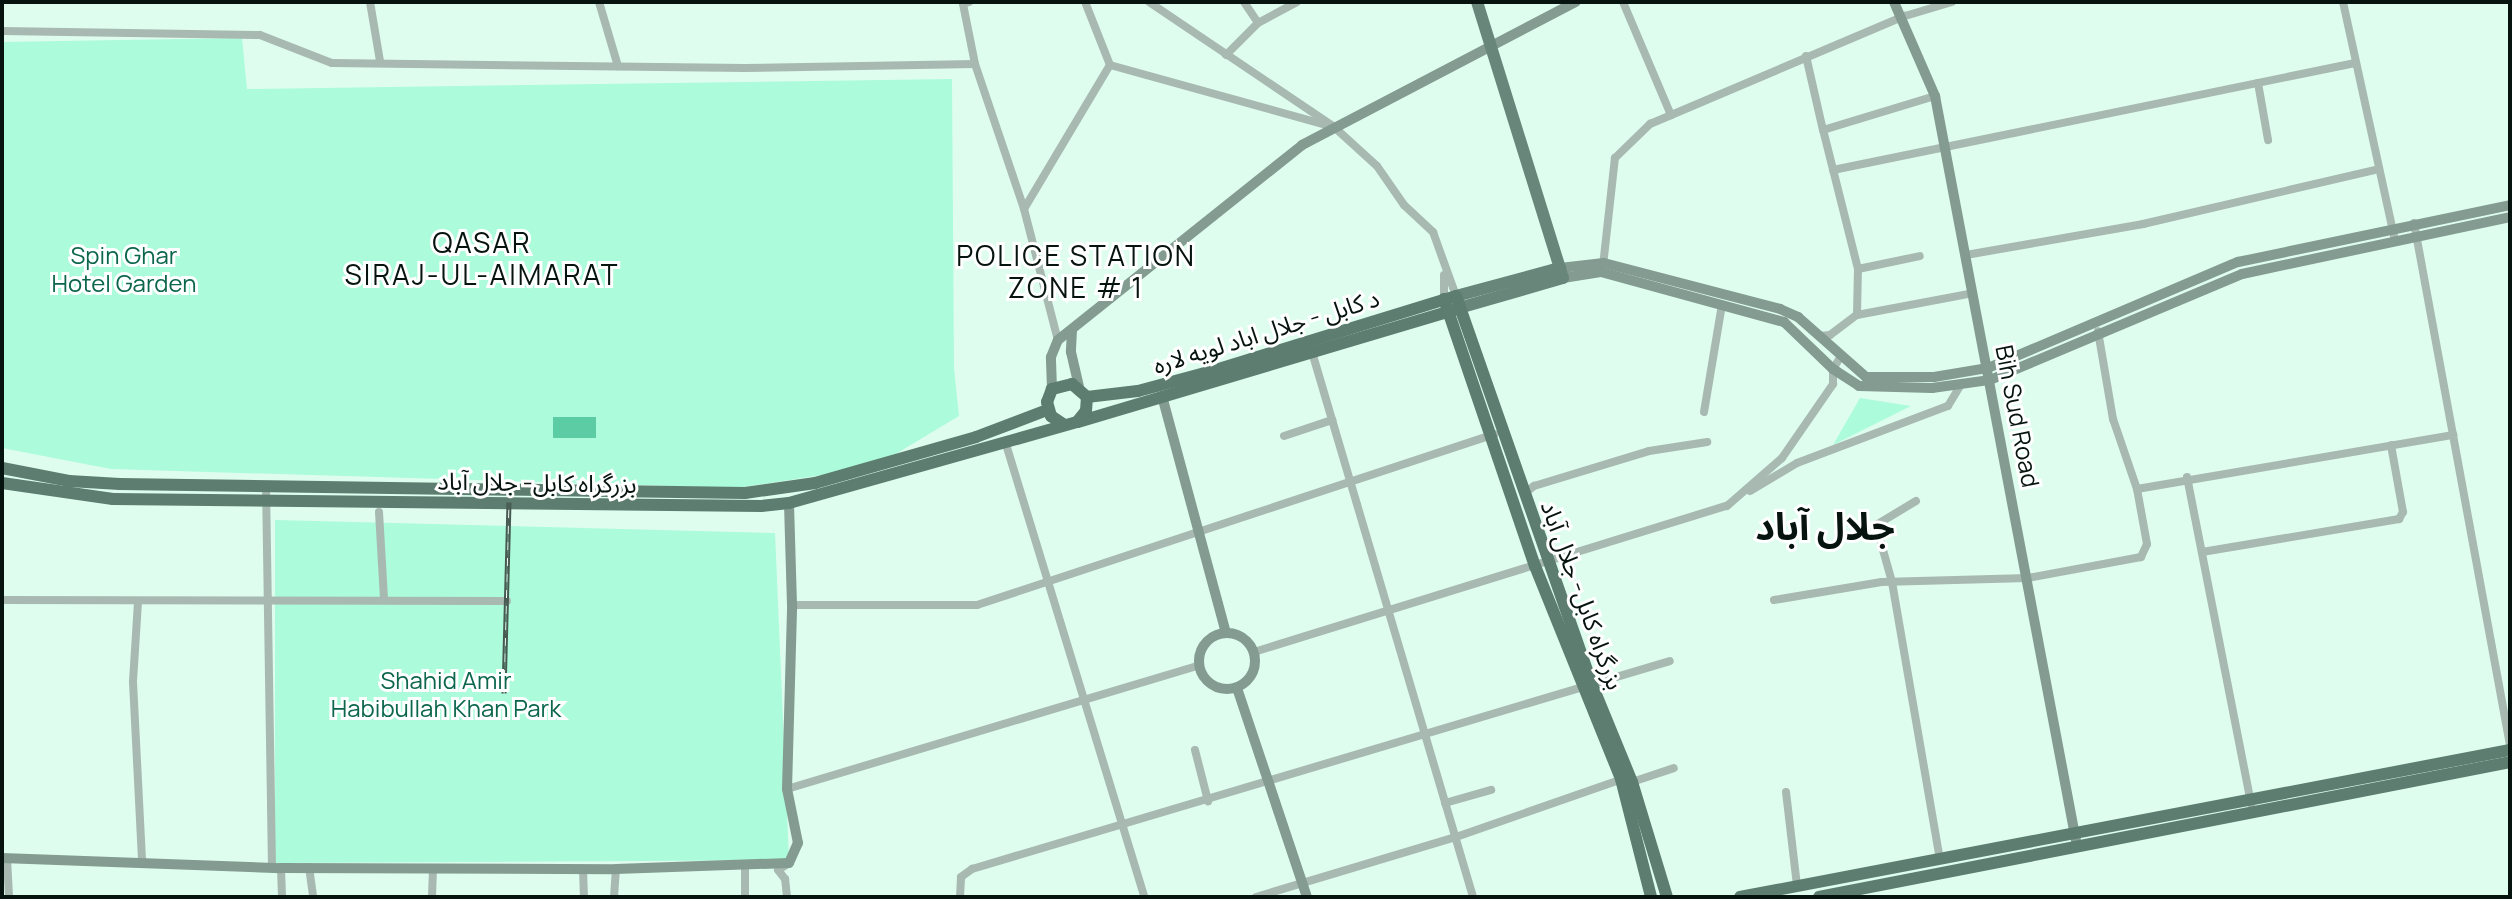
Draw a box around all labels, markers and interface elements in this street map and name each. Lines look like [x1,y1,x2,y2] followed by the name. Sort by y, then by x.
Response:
[345,225,619,291] district label: QASAR SIRAJ-UL-AIMARAT
[958,238,1194,304] district label: POLICE STATION ZONE # 1
[52,241,196,297] park label: Spin Ghar Hotel Garden
[1149,283,1383,379] street label: د کابل - جلال اباد لویه لاره
[1990,342,2046,490] street label: Bih Sud Road
[437,466,637,498] street label: بزرگراه کابل- جلال آباد
[1535,497,1631,693] street label: بزرگراه کابل- جلال آباد
[1755,503,1895,549] district label: جلال آباد
[331,666,561,722] park label: Shahid Amir Habibullah Khan Park

